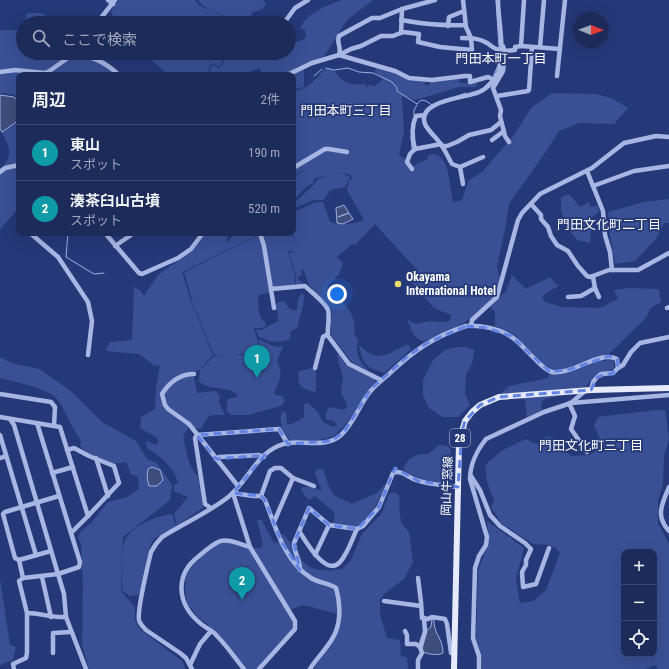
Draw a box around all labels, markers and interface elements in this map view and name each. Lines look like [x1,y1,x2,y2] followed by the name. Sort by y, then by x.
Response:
[573,12,609,48] north arrow
[16,16,296,60] search box
[30,27,52,49] icon: search
[62,31,137,49] text: ここで検索
[455,51,547,66] district label: 門田本町一丁目
[32,90,66,110] text: 周辺
[261,92,280,107] text: 2件
[300,103,392,118] district label: 門田本町三丁目
[70,136,100,154] text: 東山
[42,145,48,160] text: 1
[248,145,280,160] text: 190 m
[70,157,122,172] text: スポット
[70,192,160,210] text: 湊茶臼山古墳
[42,201,48,216] text: 2
[248,201,280,216] text: 520 m
[70,213,122,228] text: スポット
[557,217,661,232] district label: 門田文化町二丁目
[406,270,496,298] place label: Okayama International Hotel
[393,279,403,289] marker: Okayama International Hotel
[327,284,347,304] your location
[244,345,270,378] pin: 1
[450,429,470,447] road number: 28
[539,438,643,453] district label: 門田文化町三丁目
[439,456,455,516] street label: 岡山牛窓線
[621,549,657,657] map controls
[621,549,657,585] button: +
[229,567,255,600] pin: 2
[621,585,657,621] button: −
[621,621,657,657] button: locate

